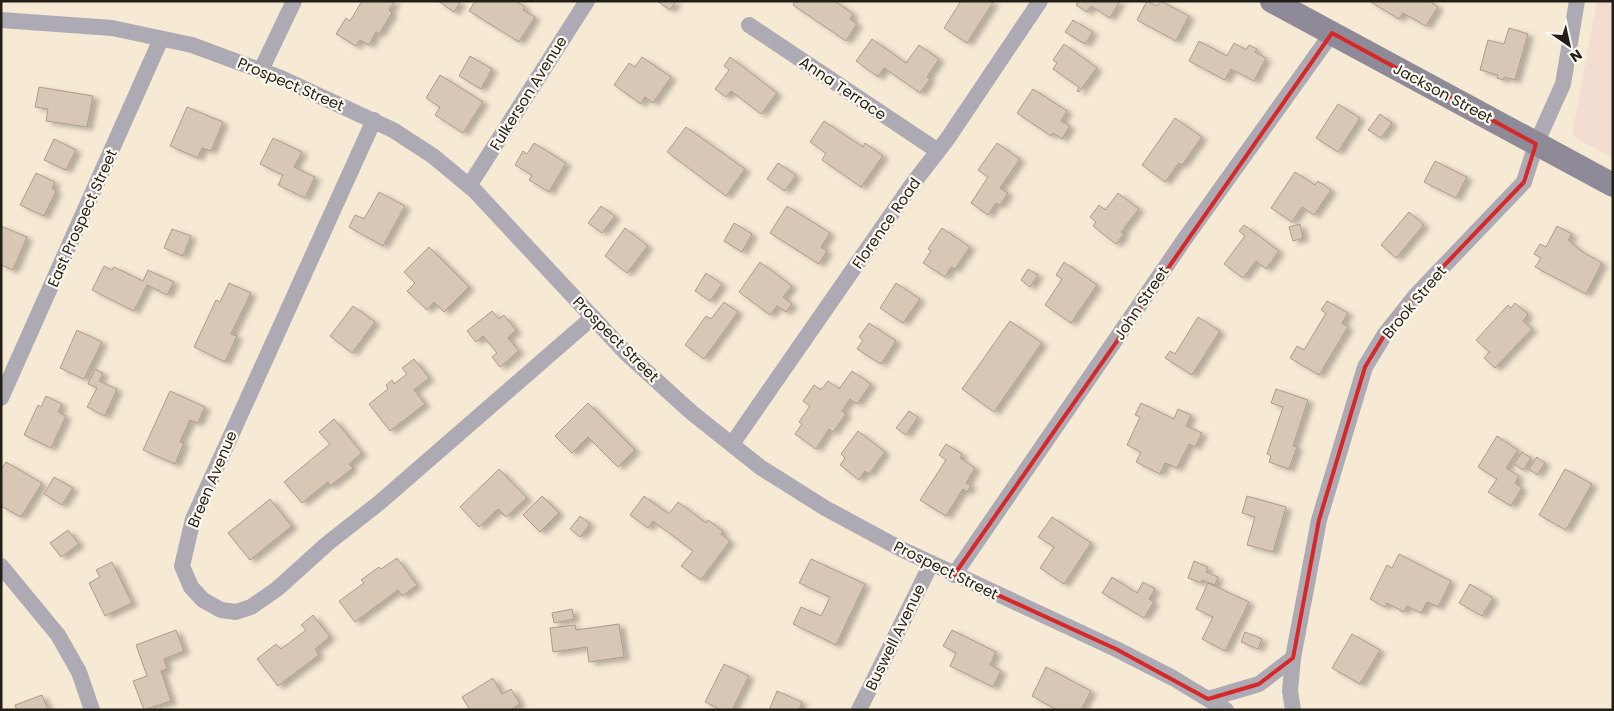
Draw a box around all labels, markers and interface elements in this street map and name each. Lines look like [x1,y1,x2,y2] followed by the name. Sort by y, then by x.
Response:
[1544,20,1594,70] north arrow
[484,32,572,154] street label: Fulkerson Avenue
[1566,45,1586,67] text: N
[795,51,891,125] street label: Anna Terrace
[235,52,347,116] street label: Prospect Street
[1390,58,1496,128] street label: Jackson Street
[42,146,122,290] street label: East Prospect Street
[847,173,925,273] street label: Florence Road
[1377,261,1451,343] street label: Brook Street
[1109,262,1173,344] street label: John Street
[568,291,664,387] street label: Prospect Street
[182,427,242,531] street label: Breen Avenue
[890,536,1002,604] street label: Prospect Street
[860,580,930,694] street label: Buswell Avenue

